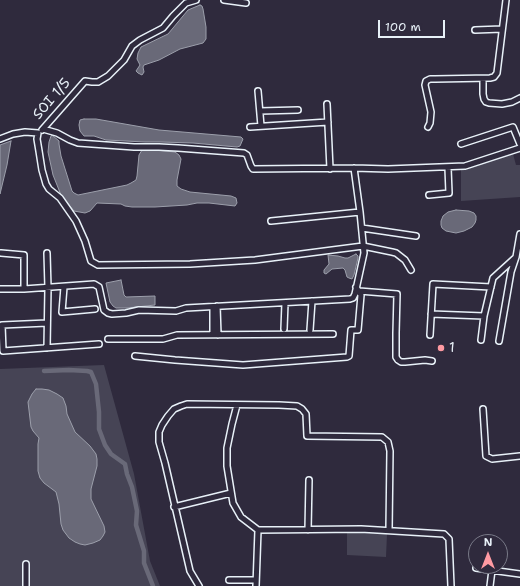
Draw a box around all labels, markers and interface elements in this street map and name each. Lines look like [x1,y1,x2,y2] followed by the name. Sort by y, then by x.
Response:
[380,12,447,38] scale bar
[385,19,421,35] text: 100 m
[30,75,74,123] street label: SOI 1/5
[449,340,455,356] place label: 1
[436,343,446,353] marker: 1
[468,534,508,574] north arrow
[484,535,492,550] text: N

